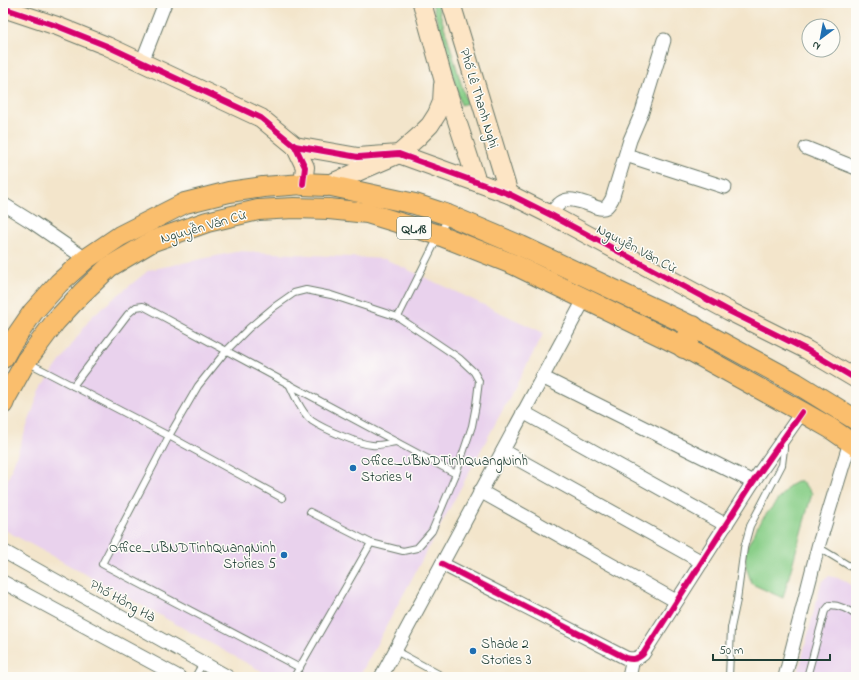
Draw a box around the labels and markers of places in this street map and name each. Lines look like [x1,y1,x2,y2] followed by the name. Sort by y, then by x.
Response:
[361,451,528,488] place label: Office_UBNDTinhQuangNinh Stories 4
[348,463,358,473] marker: Office_UBNDTinhQuangNinh Stories 4
[109,538,276,575] place label: Office_UBNDTinhQuangNinh Stories 5
[279,550,289,560] marker: Office_UBNDTinhQuangNinh Stories 5
[481,634,532,671] place label: Shade 2 Stories 3
[468,646,478,656] marker: Shade 2 Stories 3

